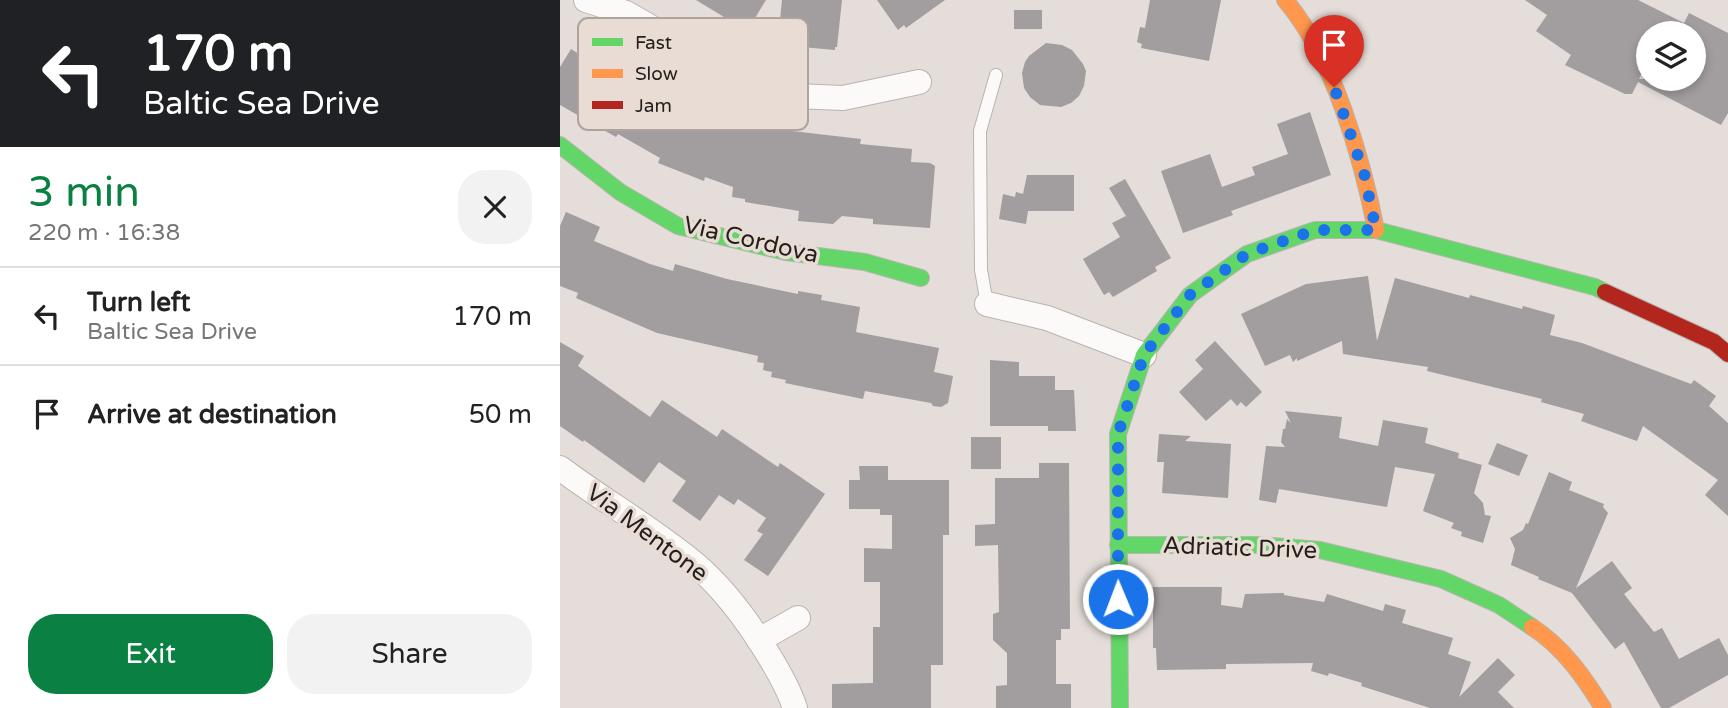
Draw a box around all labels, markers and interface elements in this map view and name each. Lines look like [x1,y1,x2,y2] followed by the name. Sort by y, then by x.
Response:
[1304,15,1364,87] pin
[578,18,808,130] legend
[1636,21,1706,91] map controls
[1636,21,1706,91] button: layers
[143,25,293,84] text: 170 m
[1315,26,1353,64] icon: arrive
[28,28,119,119] icon: left
[635,32,672,54] text: Fast
[635,63,678,85] text: Slow
[143,85,380,123] text: Baltic Sea Drive
[635,95,672,117] text: Jam
[28,167,140,218] text: 3 min
[458,170,532,244] button: close
[681,210,821,270] street label: Via Cordova
[28,219,180,247] text: 220 m · 16:38
[87,287,190,318] text: Turn left
[28,297,66,335] icon: left
[452,301,532,332] text: 170 m
[87,318,257,346] text: Baltic Sea Drive
[28,395,66,433] icon: arrive
[87,399,337,430] text: Arrive at destination
[469,399,532,430] text: 50 m
[581,478,713,588] street label: Via Mentone
[1162,531,1318,565] street label: Adriatic Drive
[1081,562,1155,636] position arrow
[28,614,273,694] button: Exit
[287,614,532,694] button: Share

